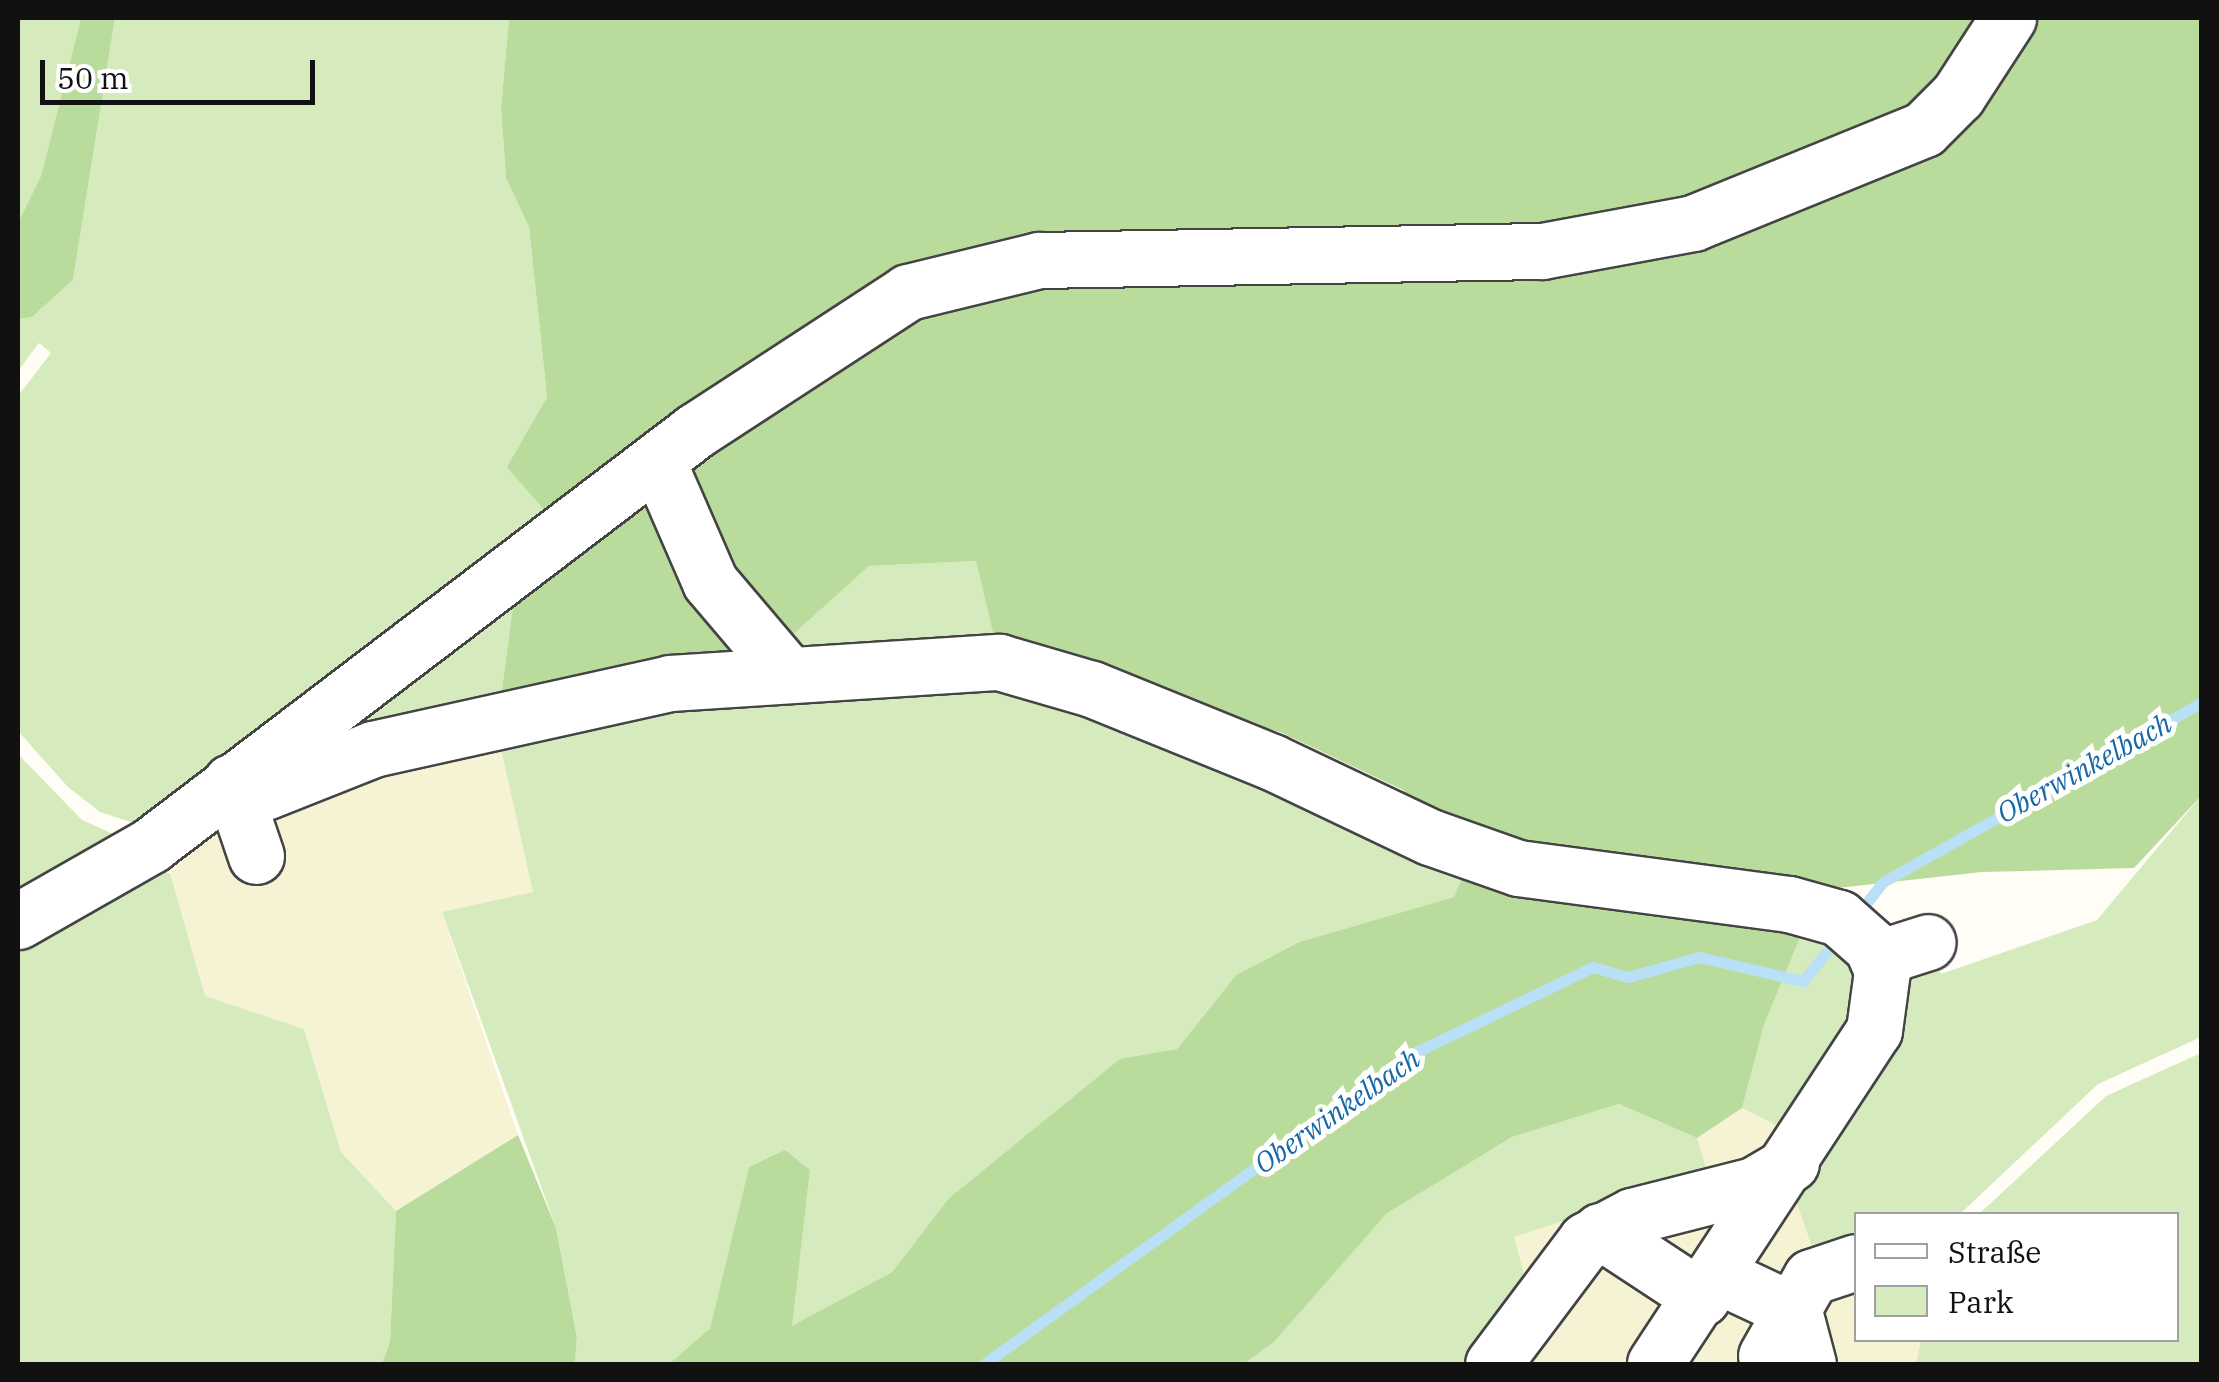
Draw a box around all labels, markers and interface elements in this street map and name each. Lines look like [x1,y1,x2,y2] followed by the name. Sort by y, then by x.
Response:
[45,40,320,102] scale bar
[57,58,129,97] text: 50 m
[1991,706,2177,830] water label: Oberwinkelbach
[1248,1042,1426,1180] water label: Oberwinkelbach
[1854,1212,2179,1342] legend
[1948,1232,2041,1271] text: Straße
[1948,1282,2014,1321] text: Park

